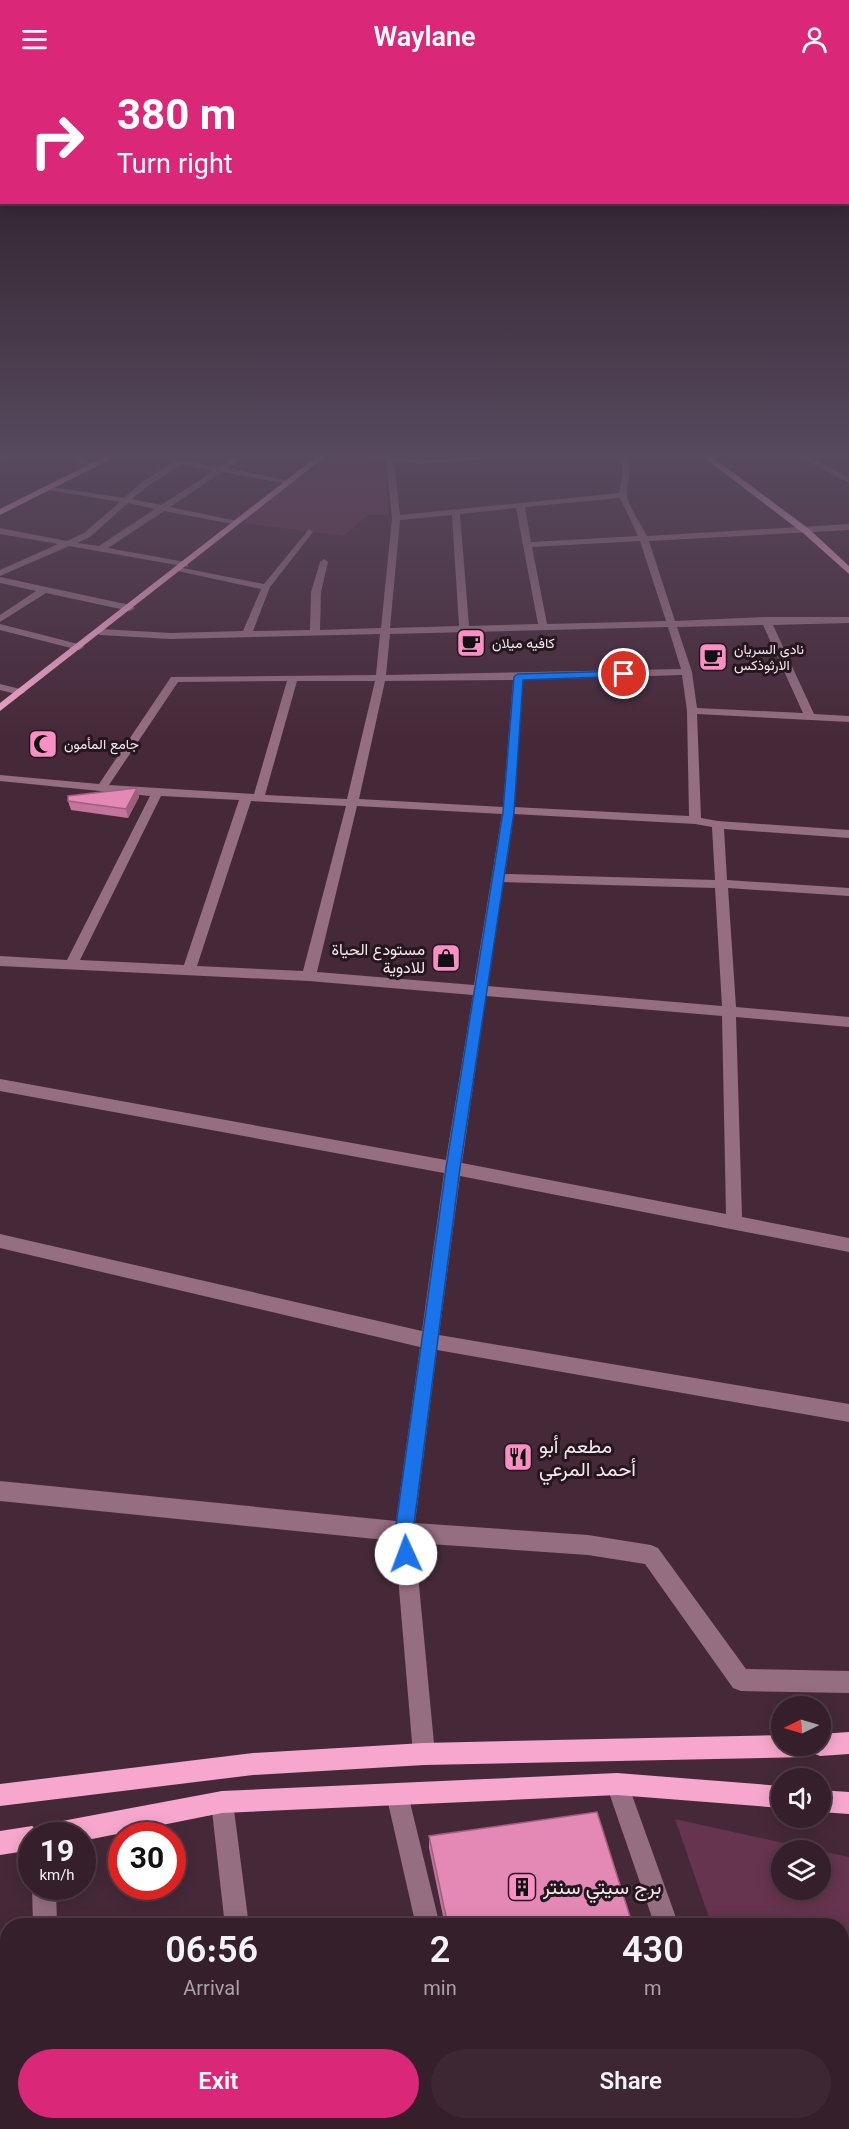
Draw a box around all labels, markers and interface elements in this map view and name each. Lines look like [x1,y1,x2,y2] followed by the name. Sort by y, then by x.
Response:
[373,18,476,61] text: Waylane
[18,23,51,56] icon: menu
[798,23,831,56] icon: person
[117,86,236,152] text: 380 m
[18,102,96,180] icon: right
[117,145,233,188] text: Turn right
[455,627,487,659] cafe icon: كافيه ميلان
[492,634,555,656] place label: كافيه ميلان
[734,640,804,678] place label: نادي السريان الارثوذكس
[697,641,729,673] cafe icon: نادي السريان الارثوذكس
[598,648,649,699] pin
[607,657,640,690] icon: arrive
[27,728,59,760] mosque icon: جامع المأمون
[64,735,139,757] place label: جامع المأمون
[332,939,425,982] place label: مستودع الحياة للادوية
[430,942,462,974] shop icon: مستودع الحياة للادوية
[539,1432,636,1487] place label: مطعم أبو أحمد المرعي
[502,1441,534,1473] restaurant icon: مطعم أبو أحمد المرعي
[374,1522,438,1586] position arrow
[771,1696,831,1756] north arrow
[771,1696,831,1900] map controls
[771,1768,831,1828] button: sound
[108,1822,186,1900] speed limit sign: 30
[40,1830,74,1877] text: 19
[771,1840,831,1900] button: layers
[39,1865,75,1888] text: km/h
[506,1871,538,1903] building icon: برج سيتي سنتر
[542,1873,661,1905] place label: برج سيتي سنتر
[165,1925,258,1981] text: 06:56
[430,1925,450,1981] text: 2
[622,1925,684,1981] text: 430
[183,1974,240,2006] text: Arrival
[423,1974,457,2006] text: min
[644,1974,662,2006] text: m
[18,2049,419,2118] button: Exit
[431,2049,831,2118] button: Share

